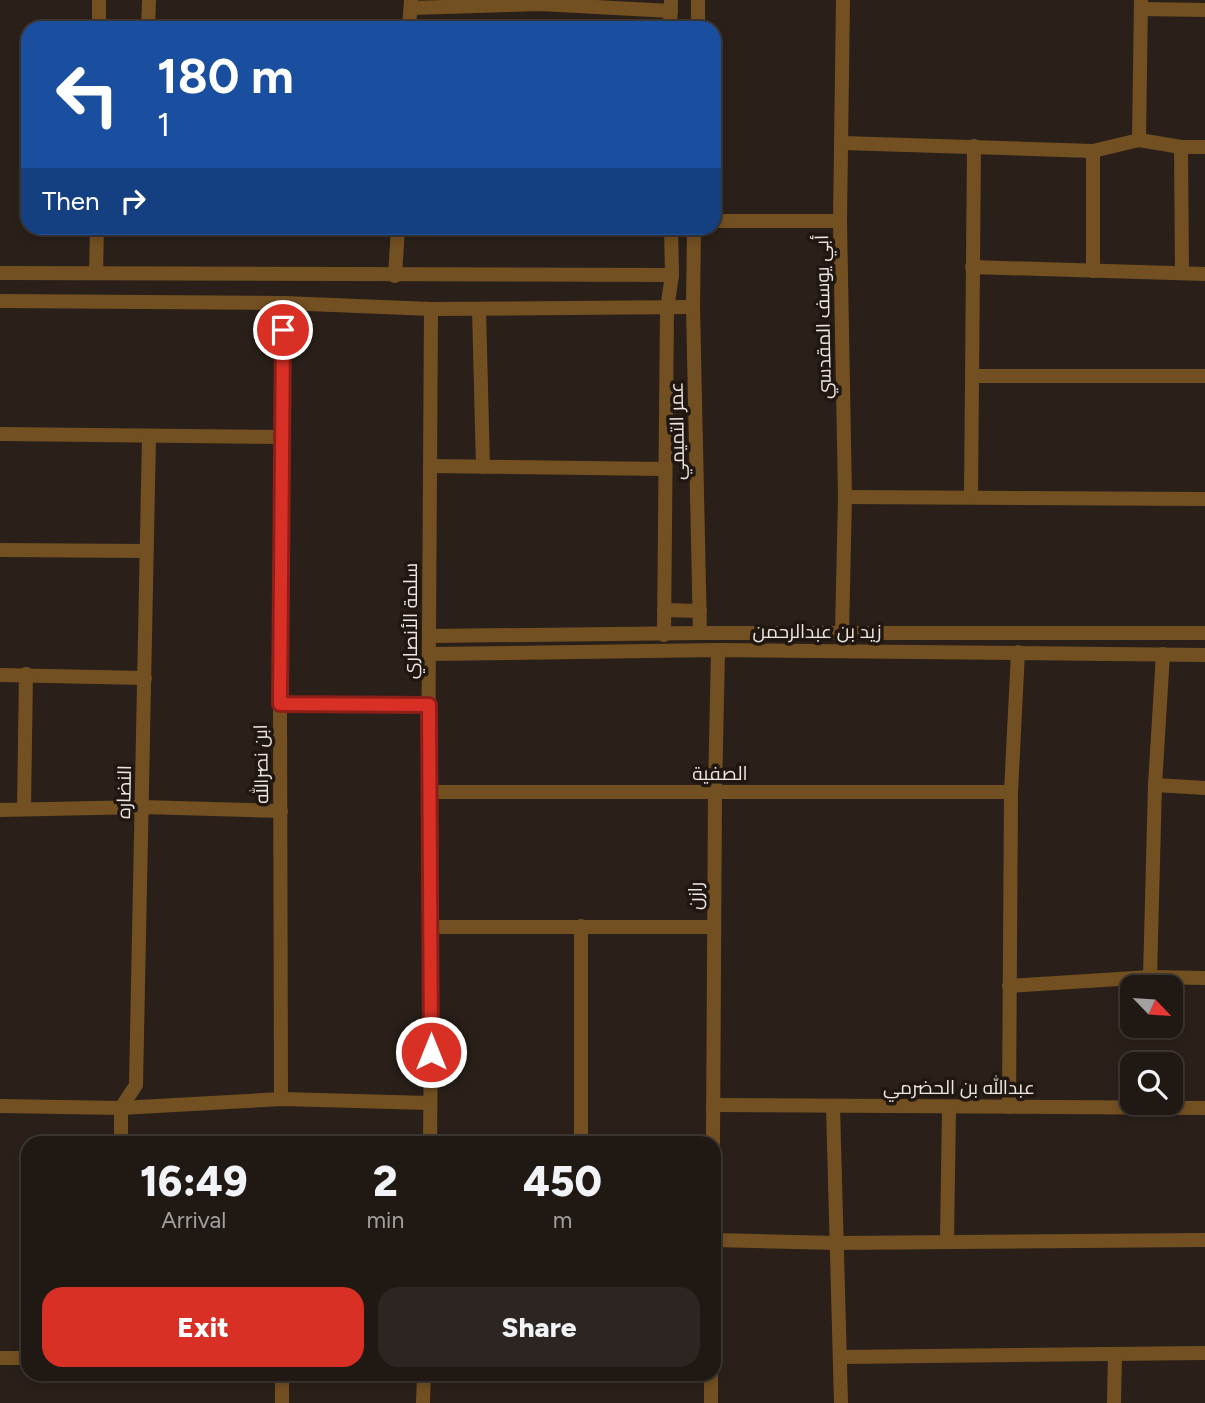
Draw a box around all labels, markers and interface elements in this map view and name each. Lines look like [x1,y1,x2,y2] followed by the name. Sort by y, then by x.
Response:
[157,46,294,105] text: 180 m
[42,49,133,140] icon: left
[157,106,170,144] text: 1
[114,182,152,220] icon: right
[42,185,100,217] text: Then
[810,235,839,399] street label: أبي يوسف المقدسي
[253,300,313,360] pin
[264,311,302,349] icon: arrive
[665,382,692,480] street label: عمر التميمي
[399,563,425,679] street label: سلمة الأنصاري
[752,620,882,643] street label: زيد بن عبدالرحمن
[248,724,273,804] street label: ابن نصرالله
[692,762,748,785] street label: الصفية
[112,765,136,819] street label: النضاره
[684,882,707,910] street label: رازن
[1120,975,1183,1038] north arrow
[1120,975,1183,1115] map controls
[394,1015,468,1089] position arrow
[1120,1052,1183,1115] button: search
[883,1075,1035,1102] street label: عبدالله بن الحضرمي
[140,1156,248,1207] text: 16:49
[373,1156,398,1207] text: 2
[523,1156,602,1207] text: 450
[161,1206,226,1234] text: Arrival
[367,1206,404,1234] text: min
[553,1206,572,1234] text: m
[42,1287,364,1367] button: Exit
[378,1287,700,1367] button: Share

